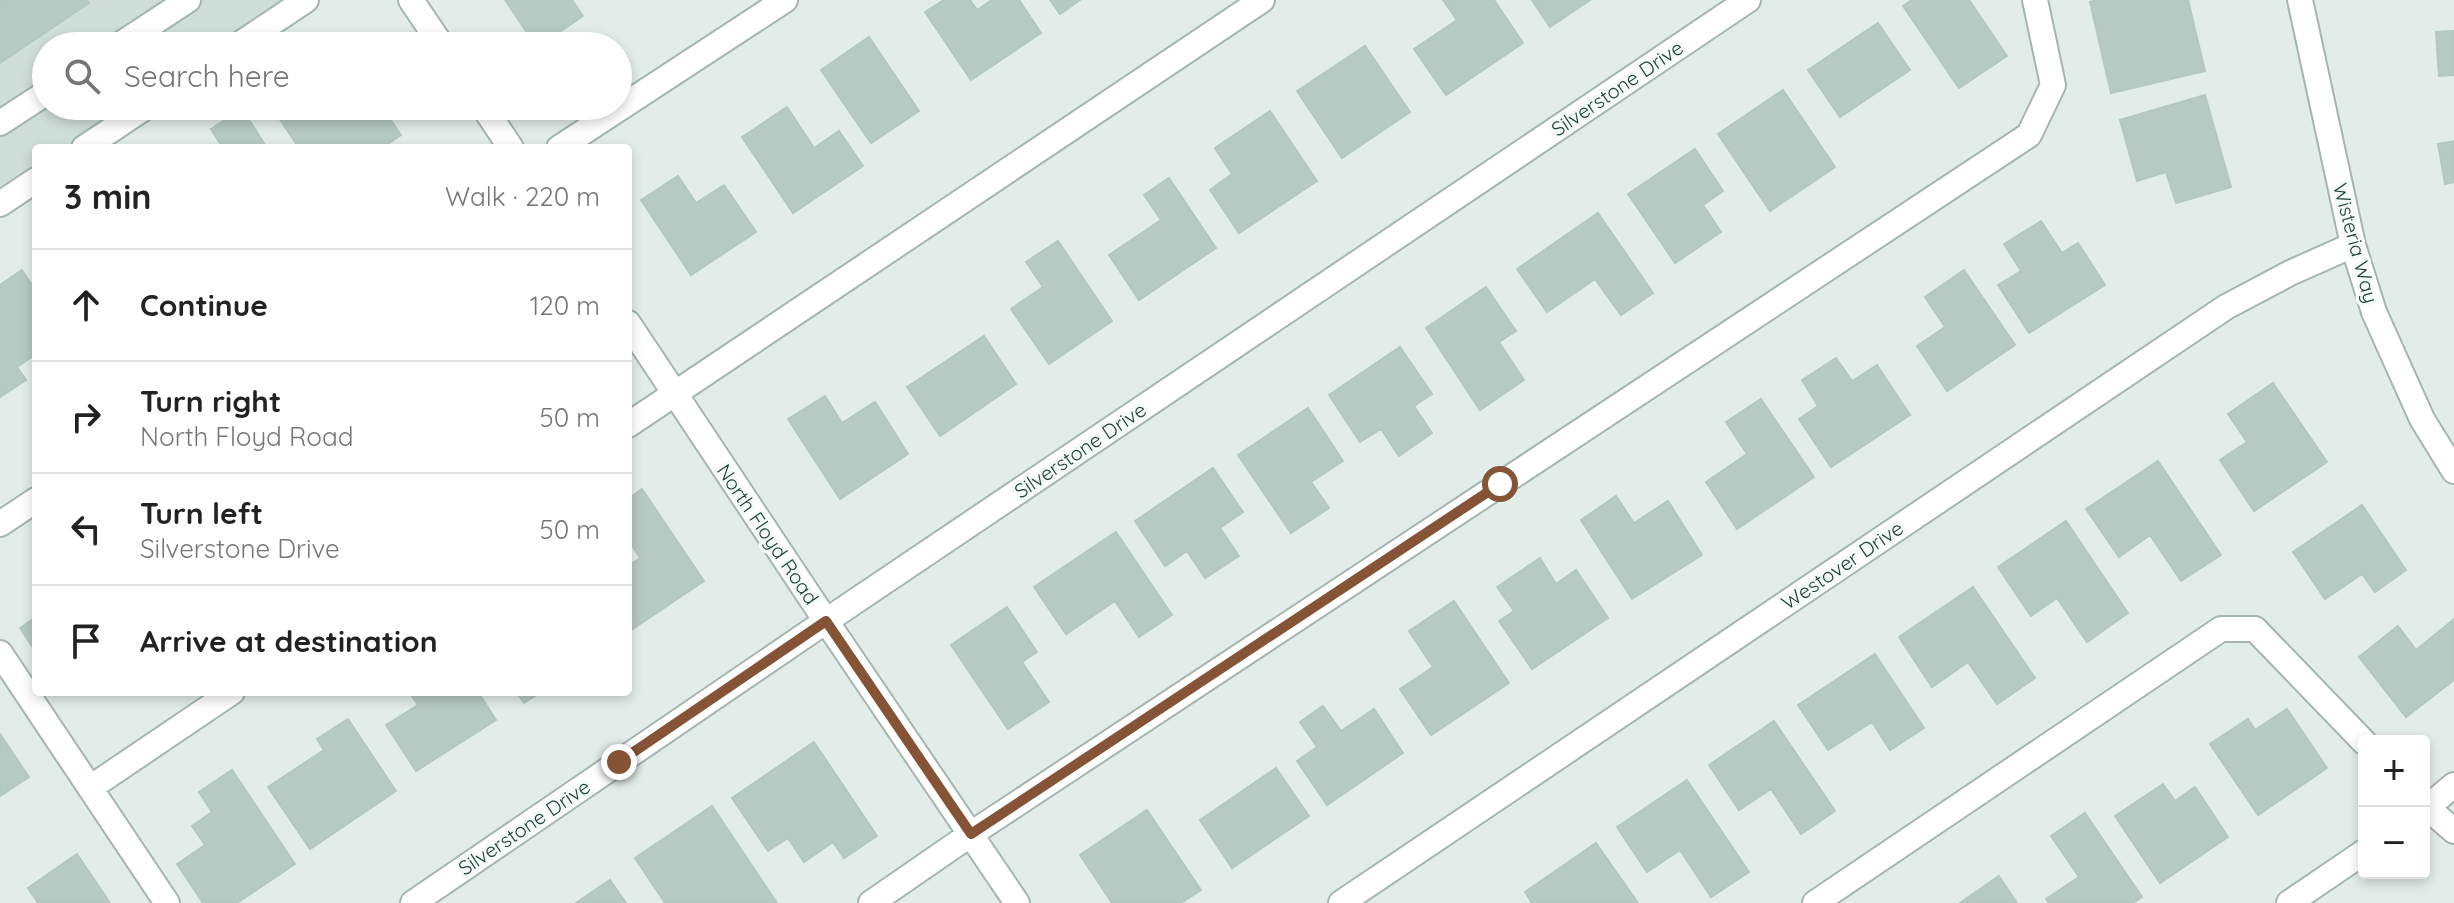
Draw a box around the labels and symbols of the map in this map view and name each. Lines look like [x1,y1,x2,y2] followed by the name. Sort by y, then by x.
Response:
[1546,35,1688,141] street label: Silverstone Drive
[2328,180,2384,306] street label: Wisteria Way
[1009,397,1151,503] street label: Silverstone Drive
[712,459,824,609] street label: North Floyd Road
[1482,466,1518,502] route start
[1776,515,1908,615] street label: Westover Drive
[601,744,637,780] route end
[453,774,595,880] street label: Silverstone Drive

